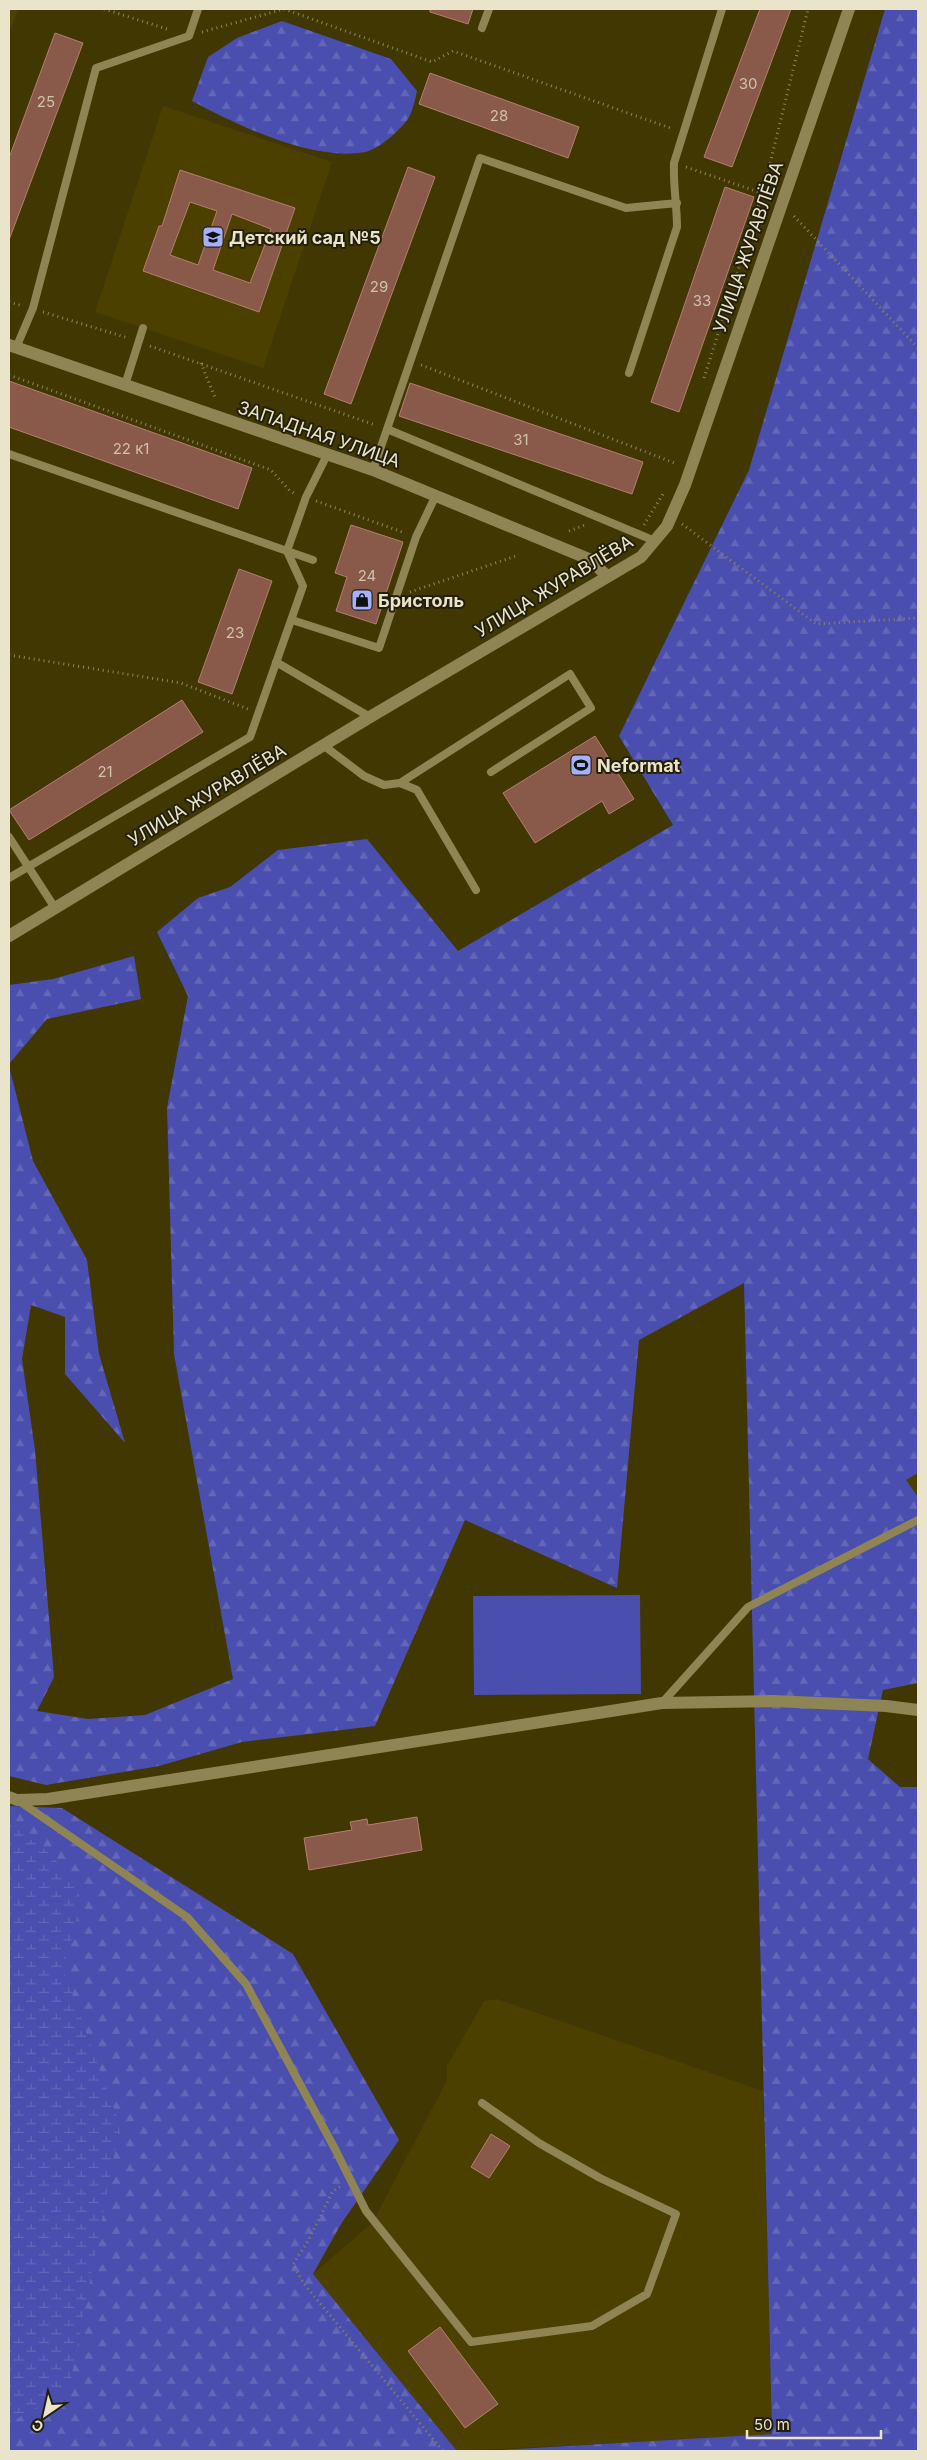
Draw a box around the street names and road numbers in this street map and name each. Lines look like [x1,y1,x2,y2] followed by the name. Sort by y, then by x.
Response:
[708,158,787,336] street label: УЛИЦА ЖУРАВЛЁВА
[235,396,403,472] street label: ЗАПАДНАЯ УЛИЦА
[471,530,637,641] street label: УЛИЦА ЖУРАВЛЁВА
[124,739,290,850] street label: УЛИЦА ЖУРАВЛЁВА

